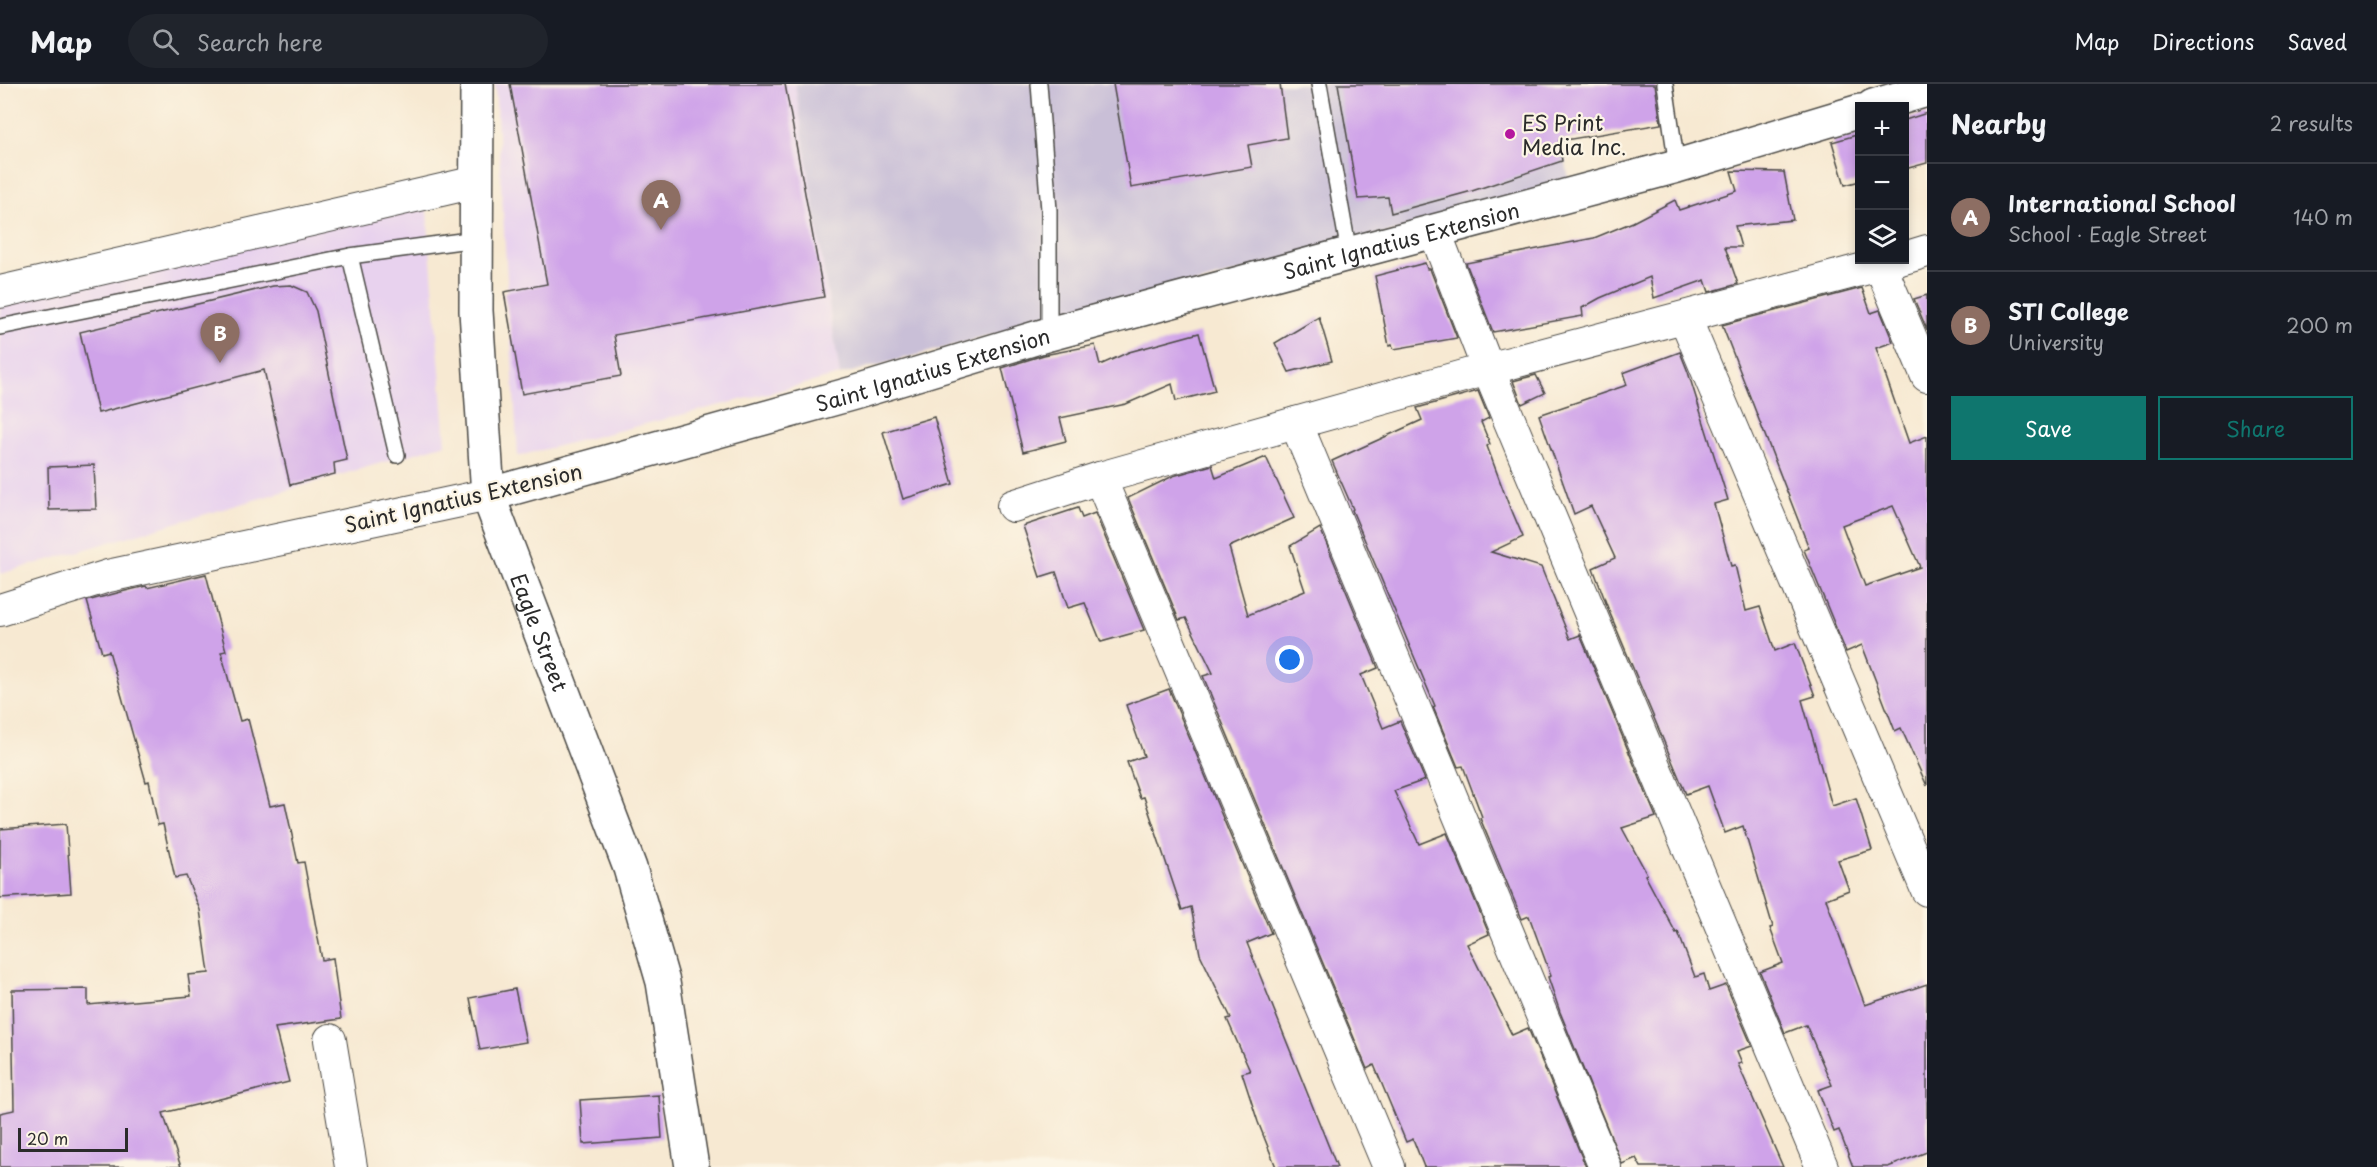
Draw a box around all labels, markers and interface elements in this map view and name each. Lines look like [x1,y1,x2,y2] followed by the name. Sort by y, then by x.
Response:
[128,14,548,68] search box
[30,20,92,63] text: Map
[149,25,182,58] icon: search
[197,25,323,58] text: Search here
[2074,25,2119,57] text: Map
[2152,25,2254,57] text: Directions
[2287,25,2347,57] text: Saved
[1855,102,1909,264] map controls
[1855,102,1909,156] button: +
[1951,104,2046,143] text: Nearby
[1522,106,1627,162] place label: ES Print Media Inc.
[2270,108,2353,138] text: 2 results
[1503,127,1517,141] marker: ES Print Media Inc.
[1855,156,1909,210] button: −
[642,180,680,230] pin: A
[2008,186,2236,219] text: International School
[1279,193,1523,287] street label: Saint Ignatius Extension
[1963,202,1978,232] text: A
[2293,202,2353,232] text: 140 m
[1855,210,1909,264] button: layers
[2008,219,2207,249] text: School · Eagle Street
[2008,294,2129,327] text: STI College
[1964,310,1977,340] text: B
[2286,310,2353,340] text: 200 m
[200,314,240,363] pin: B
[811,319,1054,419] street label: Saint Ignatius Extension
[2008,327,2104,357] text: University
[1951,396,2146,460] button: Save
[2158,396,2353,460] button: Share
[341,454,585,540] street label: Saint Ignatius Extension
[503,568,577,696] street label: Eagle Street
[1275,645,1304,674] your location
[18,1125,128,1152] scale bar
[27,1126,68,1150] text: 20 m

